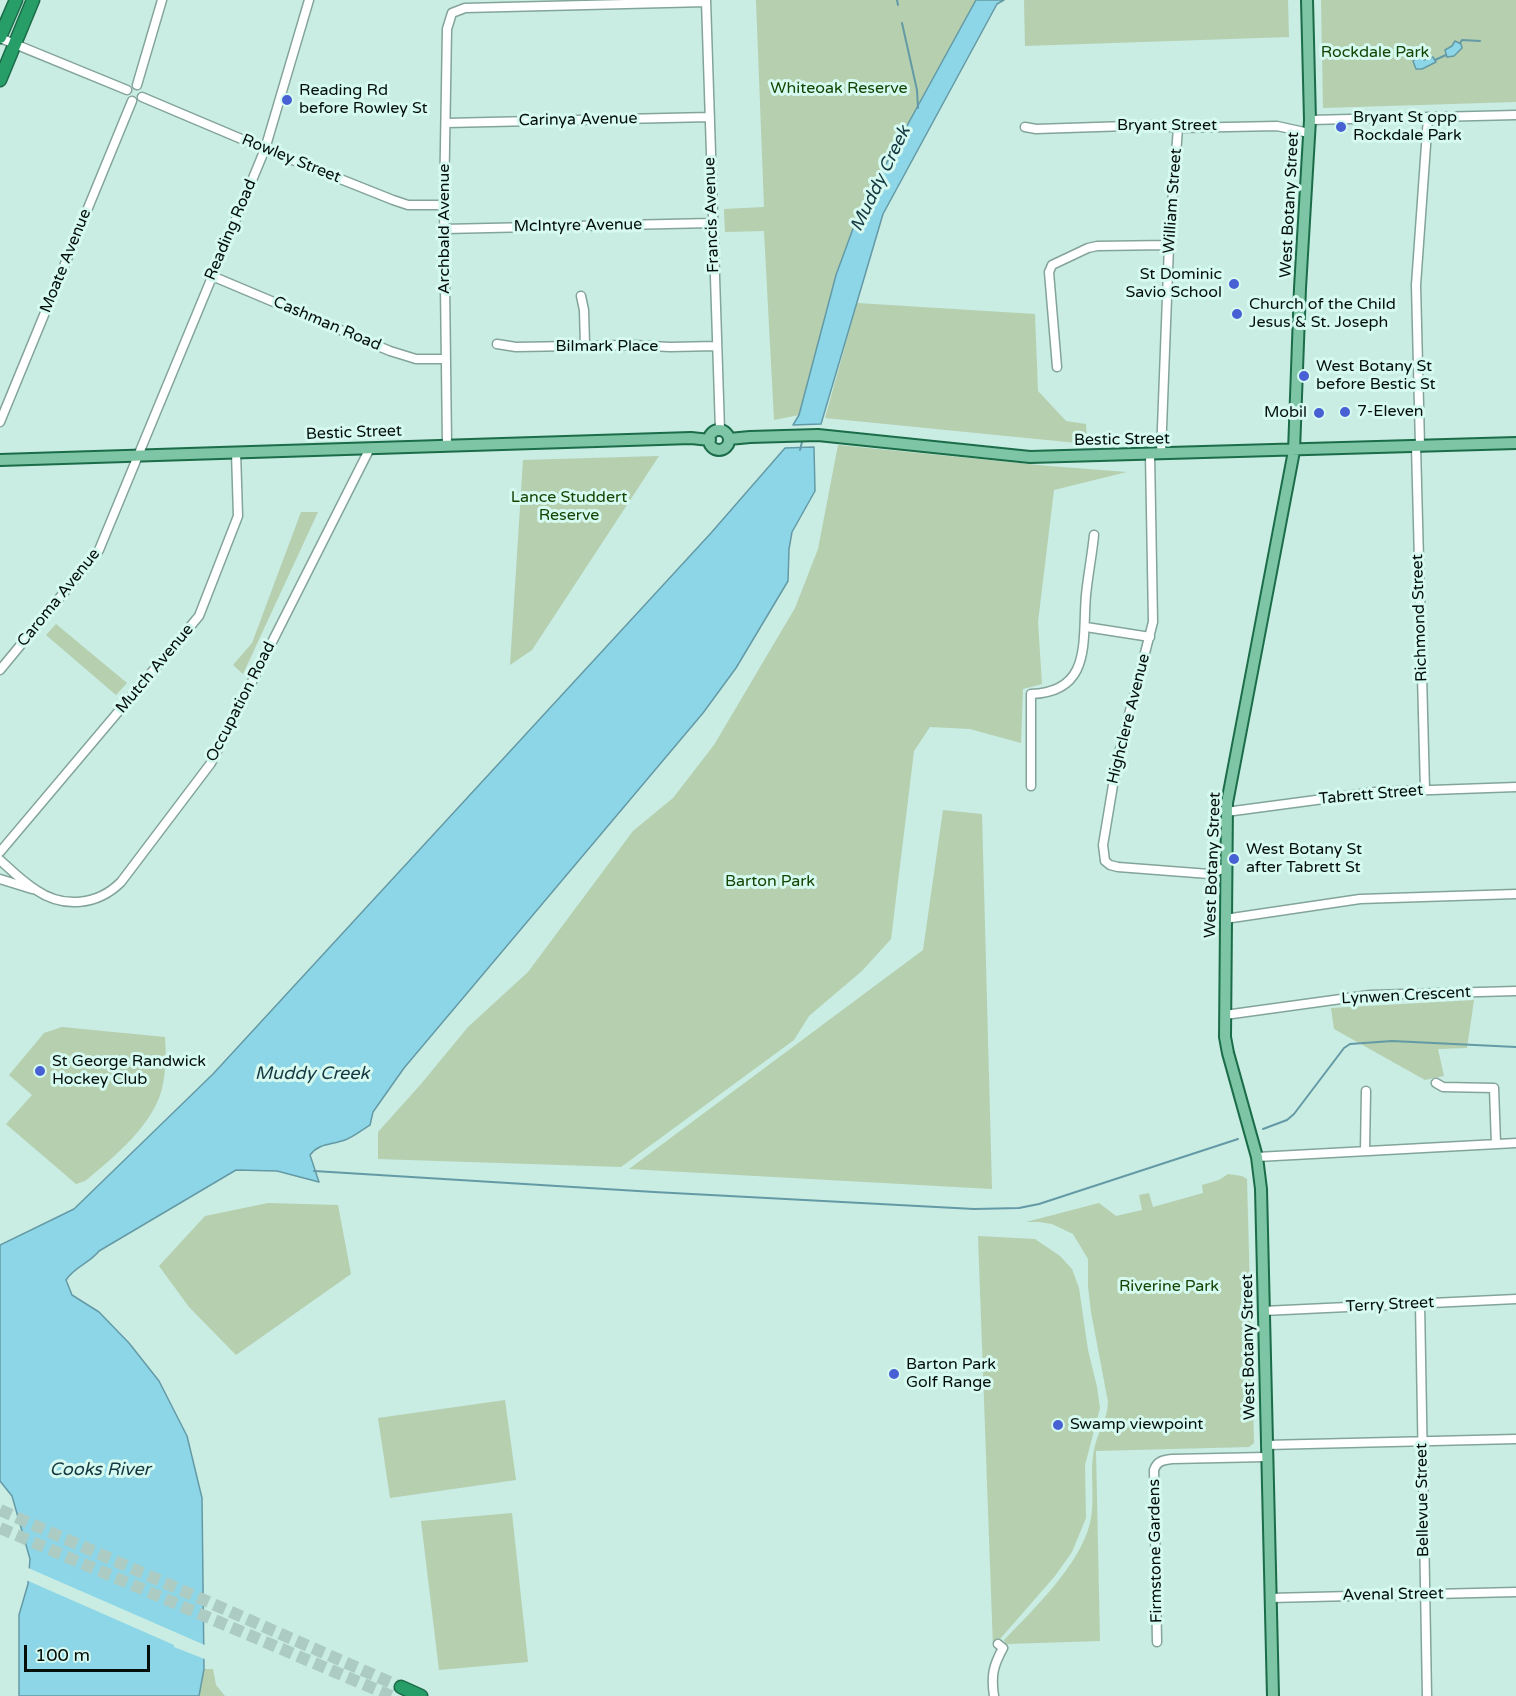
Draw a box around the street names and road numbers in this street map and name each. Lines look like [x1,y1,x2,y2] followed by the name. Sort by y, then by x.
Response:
[518,109,638,131] street label: Carinya Avenue
[1117,116,1217,136] street label: Bryant Street
[239,130,343,188] street label: Rowley Street
[1277,131,1303,279] street label: West Botany Street
[1160,148,1186,254] street label: William Street
[700,157,724,273] street label: Francis Avenue
[435,164,455,294] street label: Archbald Avenue
[201,177,261,283] street label: Reading Road
[36,206,96,316] street label: Moate Avenue
[513,215,643,237] street label: McIntyre Avenue
[270,293,384,355] street label: Cashman Road
[556,337,658,357] street label: Bilmark Place
[306,422,402,444] street label: Bestic Street
[1074,430,1170,450] street label: Bestic Street
[14,545,104,651] street label: Caroma Avenue
[1408,554,1432,682] street label: Richmond Street
[112,620,198,718] street label: Mutch Avenue
[202,639,280,765] street label: Occupation Road
[1104,652,1154,786] street label: Highclere Avenue
[1318,781,1424,809] street label: Tabrett Street
[1201,792,1225,938] street label: West Botany Street
[1341,983,1471,1009] street label: Lynwen Crescent
[1238,1274,1260,1420] street label: West Botany Street
[1345,1293,1435,1317] street label: Terry Street
[1412,1443,1434,1557] street label: Bellevue Street
[1145,1479,1167,1623] street label: Firmstone Gardens
[1342,1585,1444,1605] street label: Avenal Street

